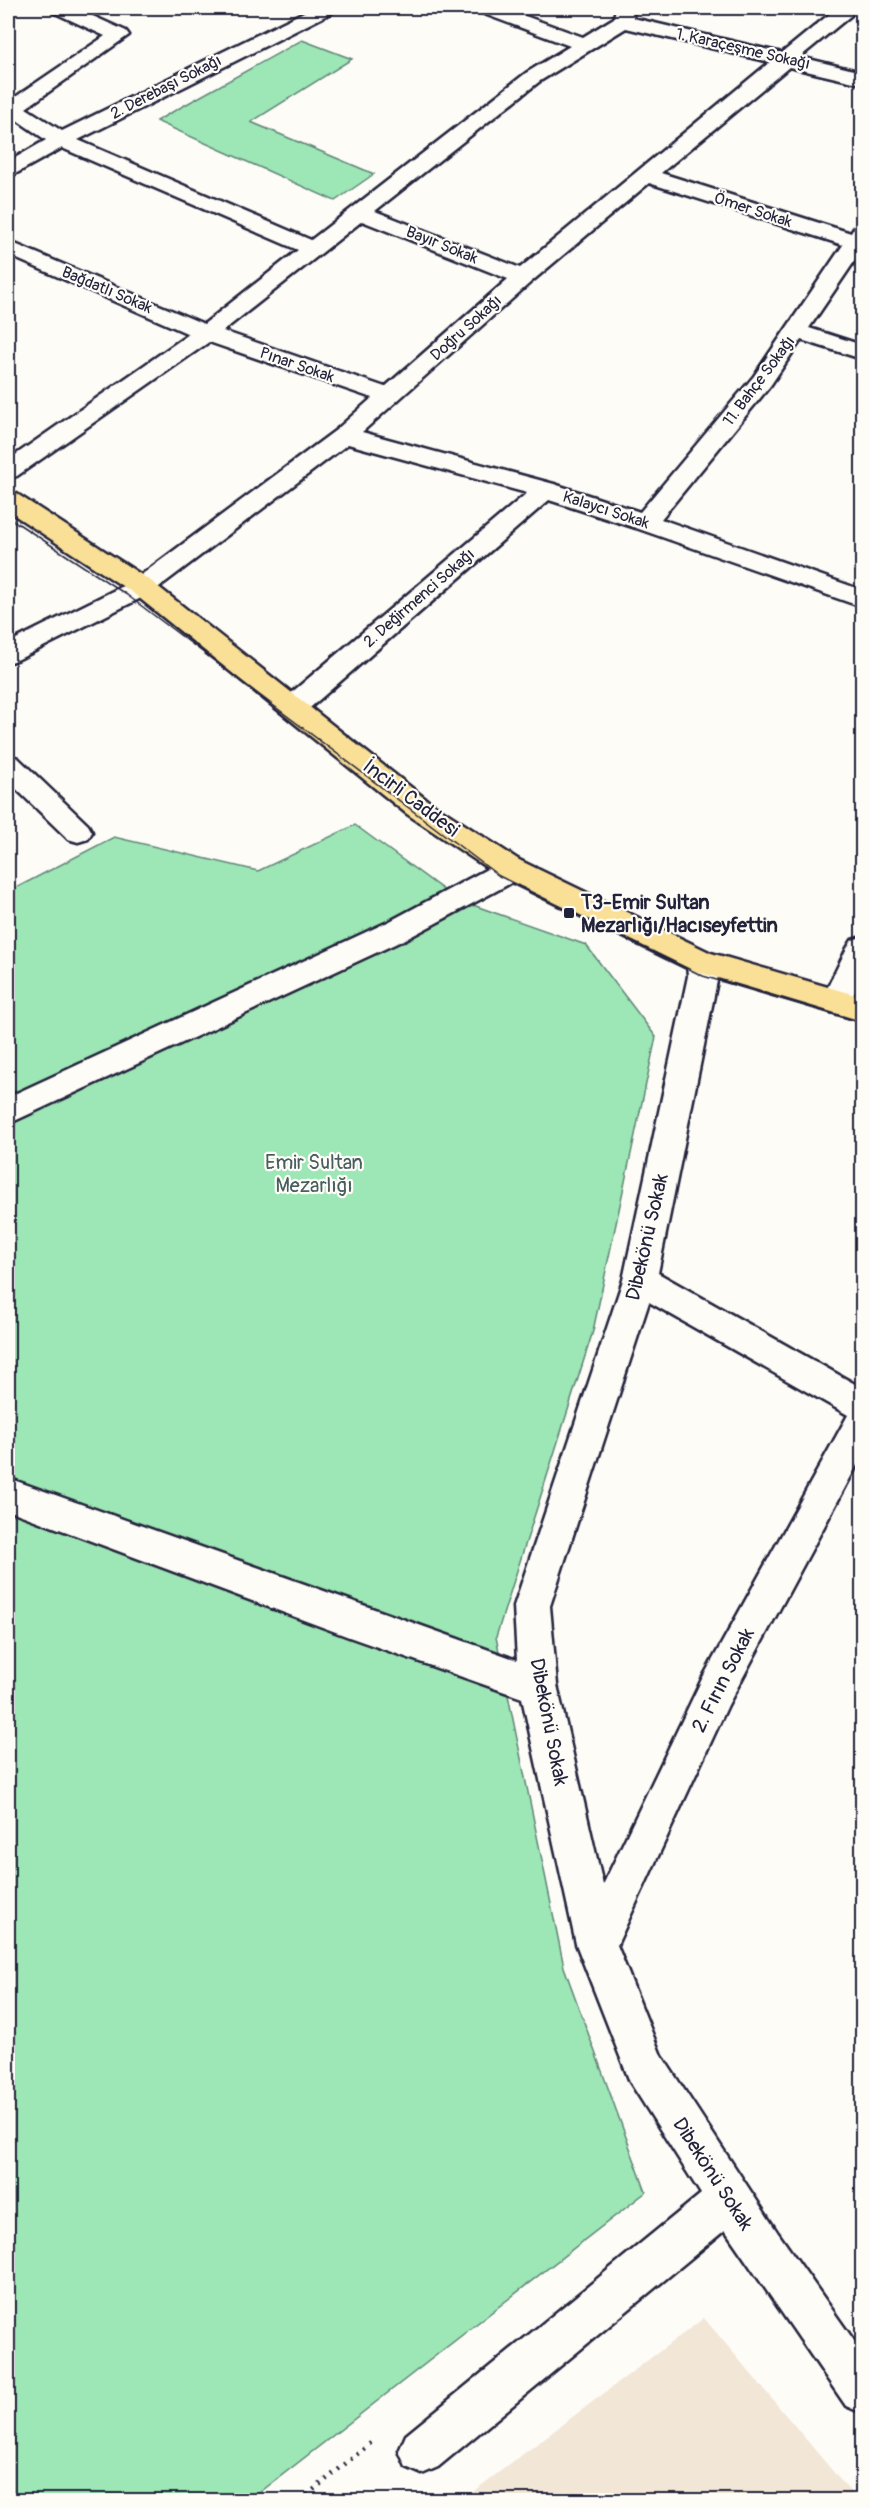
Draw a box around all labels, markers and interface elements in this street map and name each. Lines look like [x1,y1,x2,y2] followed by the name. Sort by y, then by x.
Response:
[674,24,812,74] street label: 1. Karaçeşme Sokağı
[107,50,225,124] street label: 2. Derebaşı Sokağı
[711,188,795,232] street label: Ömer Sokak
[403,222,481,269] street label: Bayır Sokak
[59,262,156,318] street label: Bağdatlı Sokak
[426,291,506,365] street label: Doğru Sokağı
[719,332,799,430] street label: 11. Bahçe Sokağı
[257,343,337,387] street label: Pınar Sokak
[560,487,652,533] street label: Kalaycı Sokak
[359,544,479,652] street label: 2. Değirmenci Sokağı
[358,754,464,842] street label: İncirli Caddesi
[580,890,778,938] place label: T3-Emir Sultan Mezarlığı/Hacıseyfettin
[562,906,576,920] marker: T3-Emir Sultan Mezarlığı/Hacıseyfettin
[265,1150,363,1198] park label: Emir Sultan Mezarlığı
[620,1170,674,1303] street label: Dibekönü Sokak
[686,1623,760,1736] street label: 2. Fırın Sokak
[524,1656,574,1789] street label: Dibekönü Sokak
[667,2113,759,2236] street label: Dibekönü Sokak

